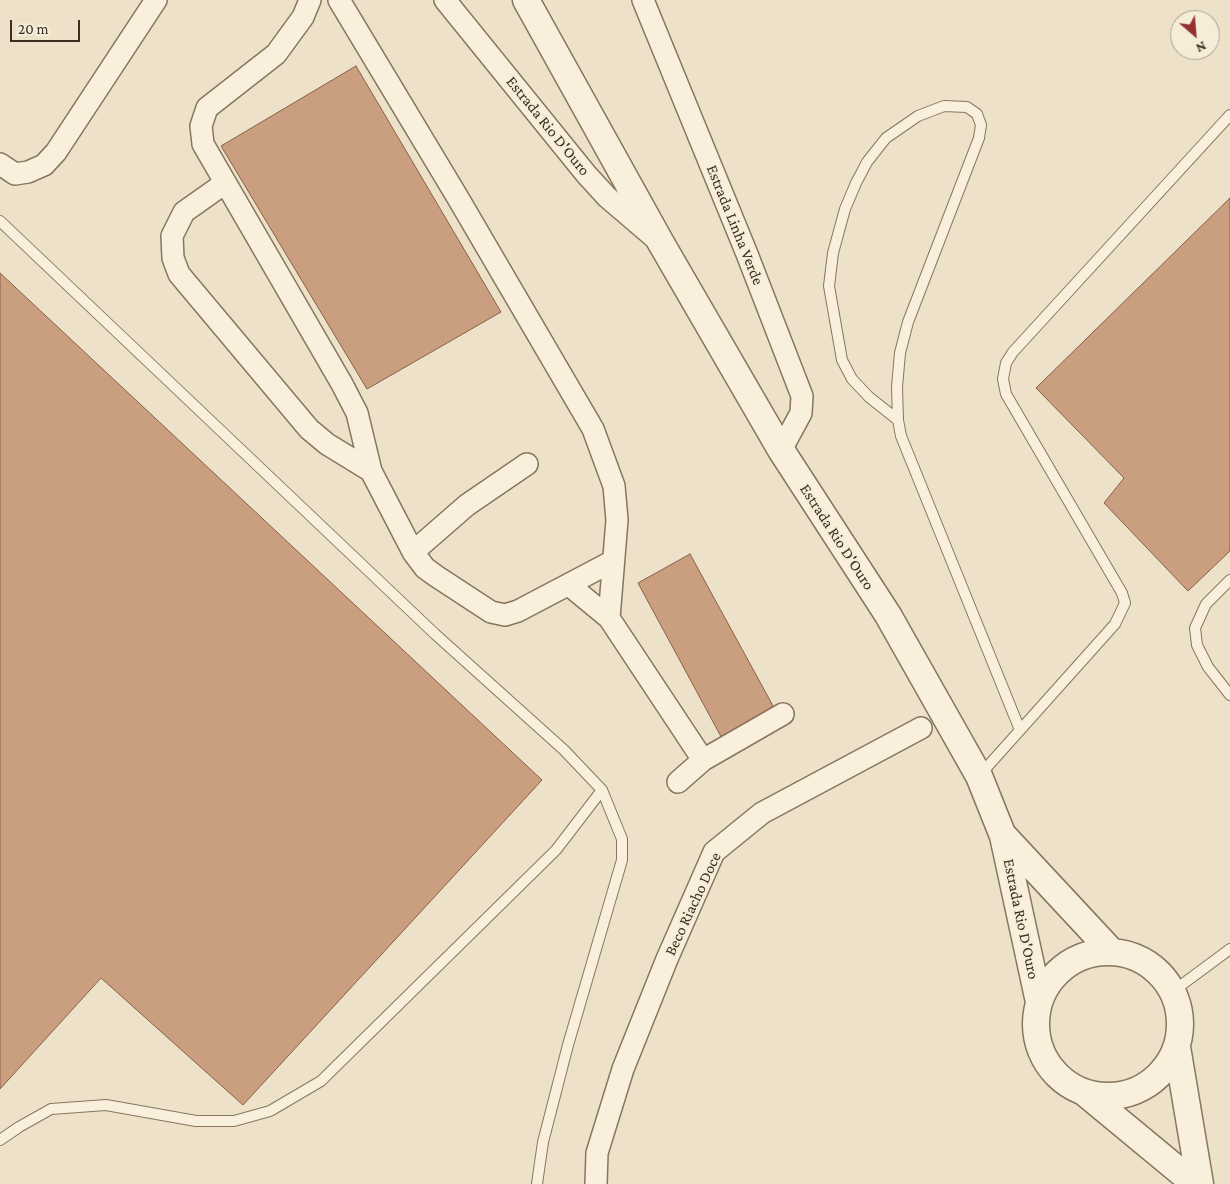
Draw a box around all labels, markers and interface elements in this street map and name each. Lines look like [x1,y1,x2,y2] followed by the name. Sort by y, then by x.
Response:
[12,10,82,42] scale bar
[1170,10,1220,60] north arrow
[18,21,49,37] text: 20 m
[1193,38,1209,57] text: N
[502,72,594,180] street label: Estrada Rio D'Ouro
[702,162,768,288] street label: Estrada Linha Verde
[796,480,878,594] street label: Estrada Rio D'Ouro
[661,849,725,959] street label: Beco Riacho Doce
[999,857,1043,981] street label: Estrada Rio D'Ouro

